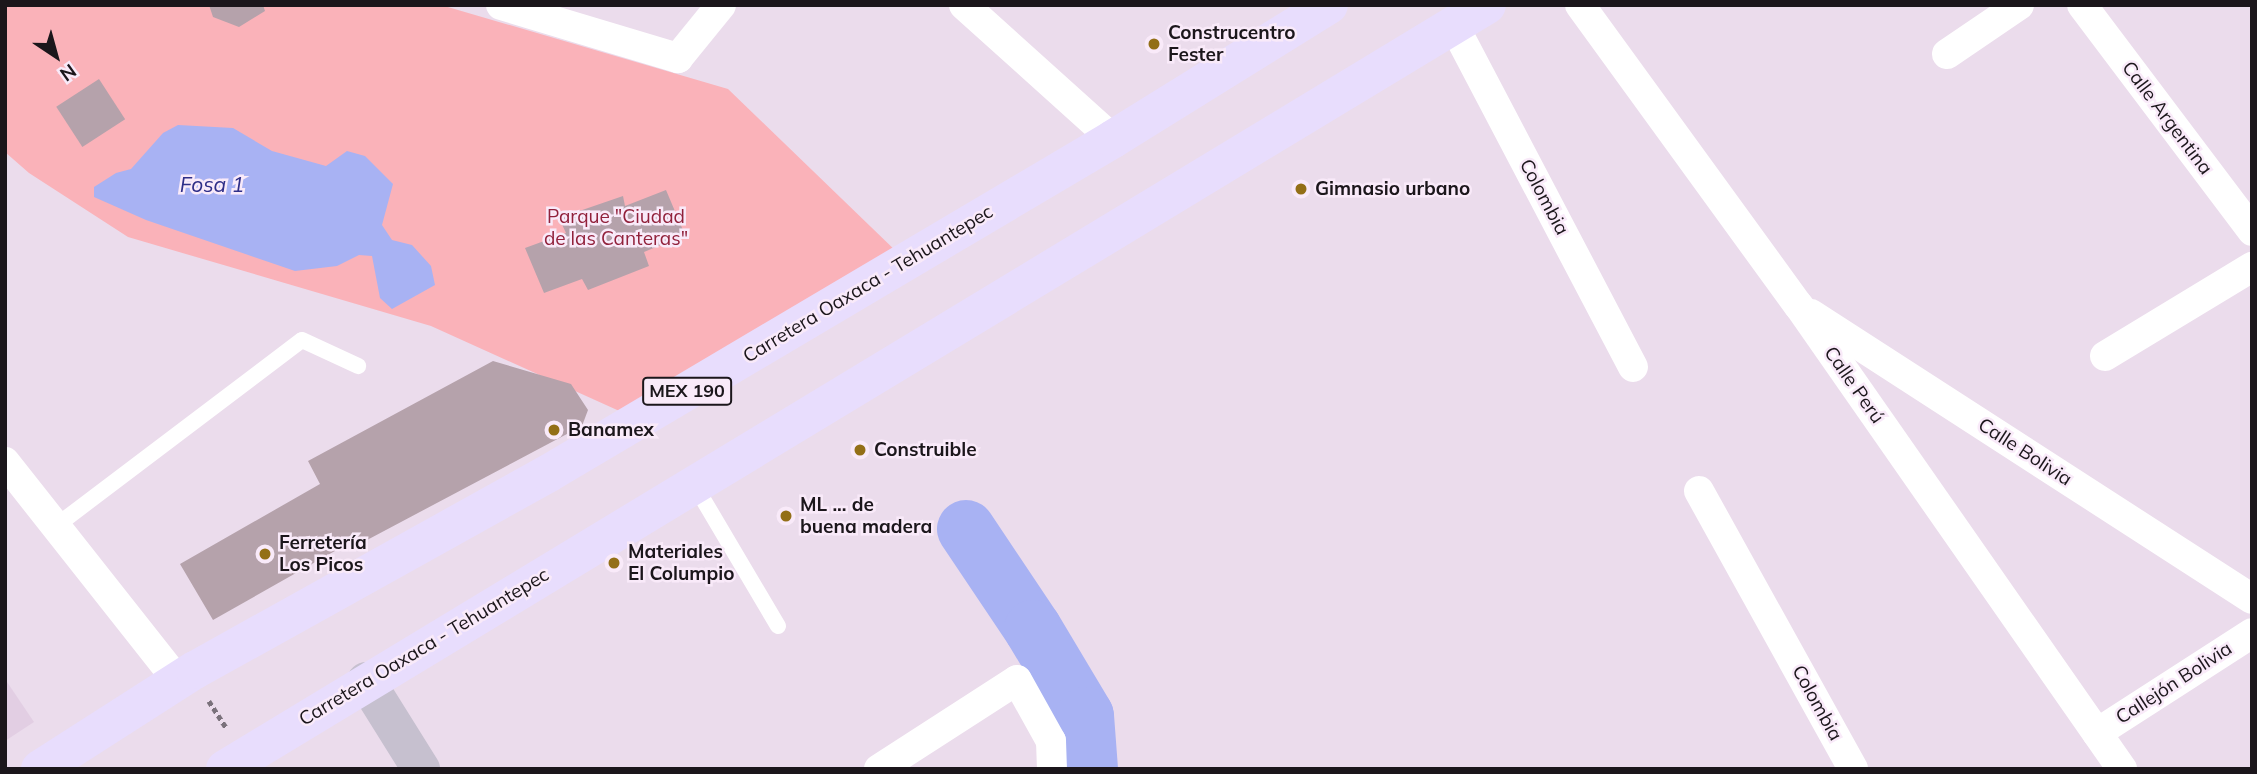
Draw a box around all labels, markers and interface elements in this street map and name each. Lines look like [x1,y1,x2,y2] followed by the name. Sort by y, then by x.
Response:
[21,21,91,91] north arrow
[1168,22,1295,66] place label: Construcentro Fester
[1146,36,1162,52] marker: Construcentro Fester
[2117,57,2217,179] street label: Calle Argentina
[55,59,81,87] text: N
[1515,155,1573,239] street label: Colombia
[180,171,244,197] water label: Fosa 1
[1315,178,1470,200] place label: Gimnasio urbano
[1293,181,1309,197] marker: Gimnasio urbano
[739,200,997,368] street label: Carretera Oaxaca - Tehuantepec
[544,206,688,250] park label: Parque "Ciudad de las Canteras"
[1819,342,1889,428] street label: Calle Perú
[642,376,732,405] road number: MEX 190
[1974,413,2076,491] street label: Calle Bolivia
[568,419,654,441] place label: Banamex
[546,422,562,438] marker: Banamex
[874,439,977,461] place label: Construible
[852,442,868,458] marker: Construible
[800,494,932,538] place label: ML ... de buena madera
[778,508,794,524] marker: ML ... de buena madera
[279,532,367,576] place label: Ferretería Los Picos
[628,541,734,585] place label: Materiales El Columpio
[257,546,273,562] marker: Ferretería Los Picos
[606,555,622,571] marker: Materiales El Columpio
[295,563,553,731] street label: Carretera Oaxaca - Tehuantepec
[2112,637,2236,729] street label: Callejón Bolivia
[1787,661,1847,745] street label: Colombia

